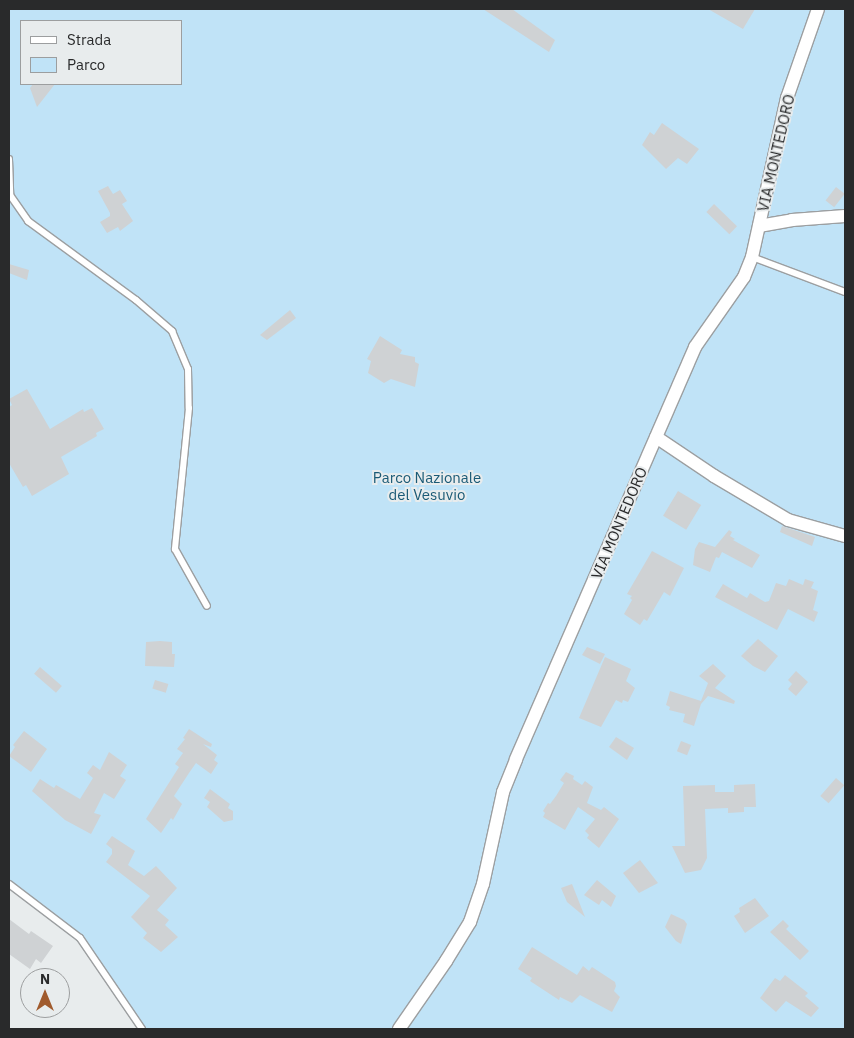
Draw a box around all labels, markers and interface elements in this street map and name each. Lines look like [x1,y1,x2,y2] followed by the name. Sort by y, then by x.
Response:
[20,20,182,85] legend
[67,30,111,49] text: Strada
[67,55,105,74] text: Parco
[754,93,798,213] street label: VIA MONTEDORO
[587,464,651,582] street label: VIA MONTEDORO
[373,468,481,503] park label: Parco Nazionale del Vesuvio
[20,968,70,1018] north arrow
[40,970,50,988] text: N

